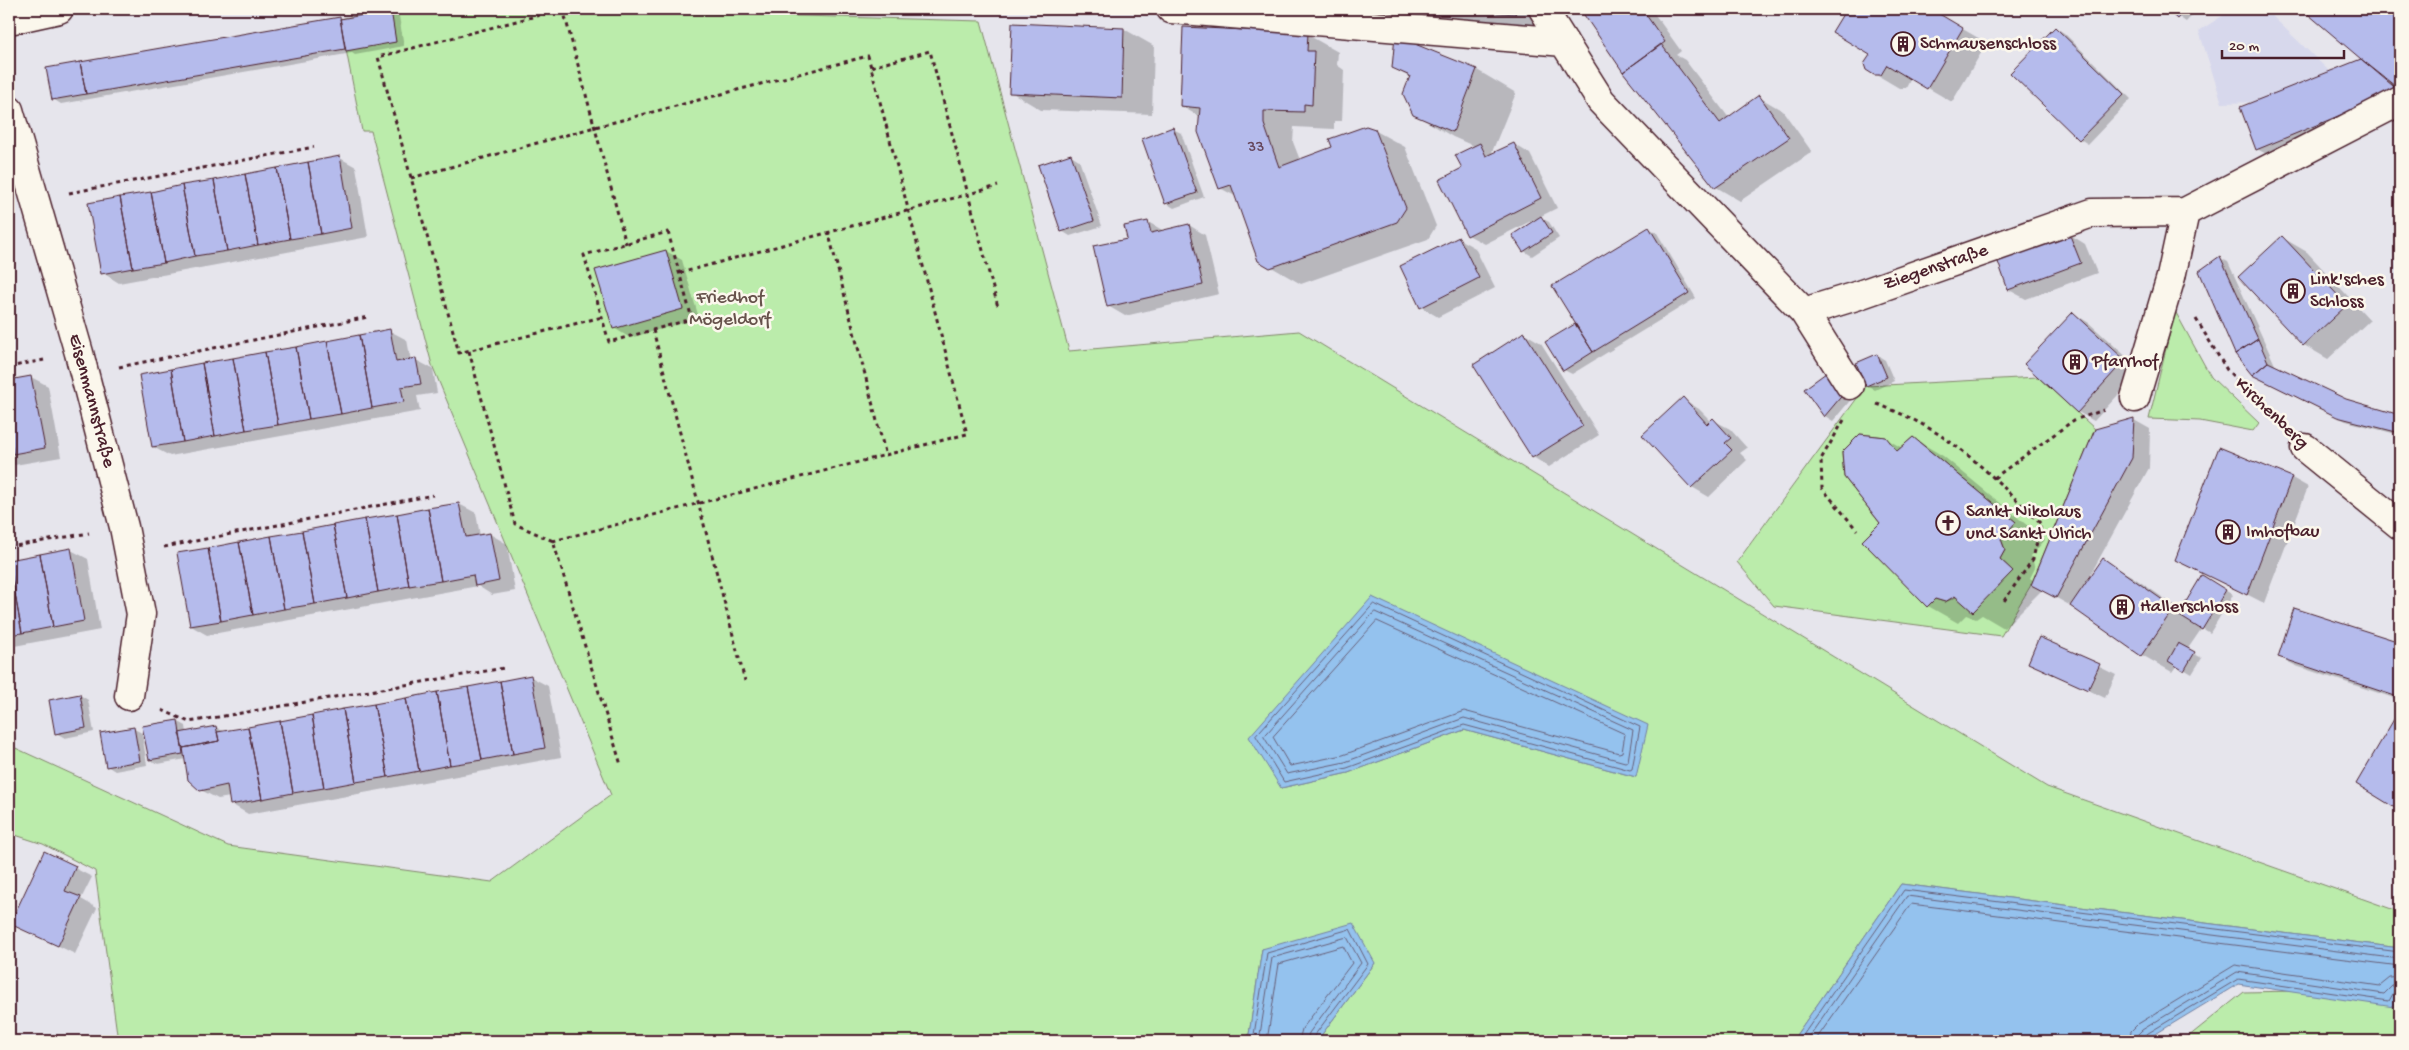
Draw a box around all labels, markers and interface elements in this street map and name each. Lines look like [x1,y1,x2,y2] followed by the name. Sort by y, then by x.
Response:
[2222,28,2344,60] scale bar
[1890,31,1916,57] building icon: Schmausenschloss
[1920,33,2057,56] place label: Schmausenschloss
[2229,38,2259,56] text: 20 m
[1247,139,1264,158] house number: 33
[1881,239,1992,297] street label: Ziegenstraße
[2310,269,2385,314] place label: Link'sches Schloss
[2280,278,2306,304] building icon: Link'sches Schloss
[689,287,773,332] park label: Friedhof Mögeldorf
[62,332,120,470] street label: Eisenmannstraße
[2062,349,2088,375] building icon: Pfarrhof
[2091,351,2160,374] place label: Pfarrhof
[2229,373,2313,455] street label: Kirchenberg
[1966,501,2091,546] place label: Sankt Nikolaus und Sankt Ulrich
[1935,510,1961,536] church icon: Sankt Nikolaus und Sankt Ulrich
[2215,519,2241,545] building icon: Imhofbau
[2246,521,2320,544] place label: Imhofbau
[2109,594,2135,620] building icon: Hallerschloss
[2140,596,2239,619] place label: Hallerschloss

